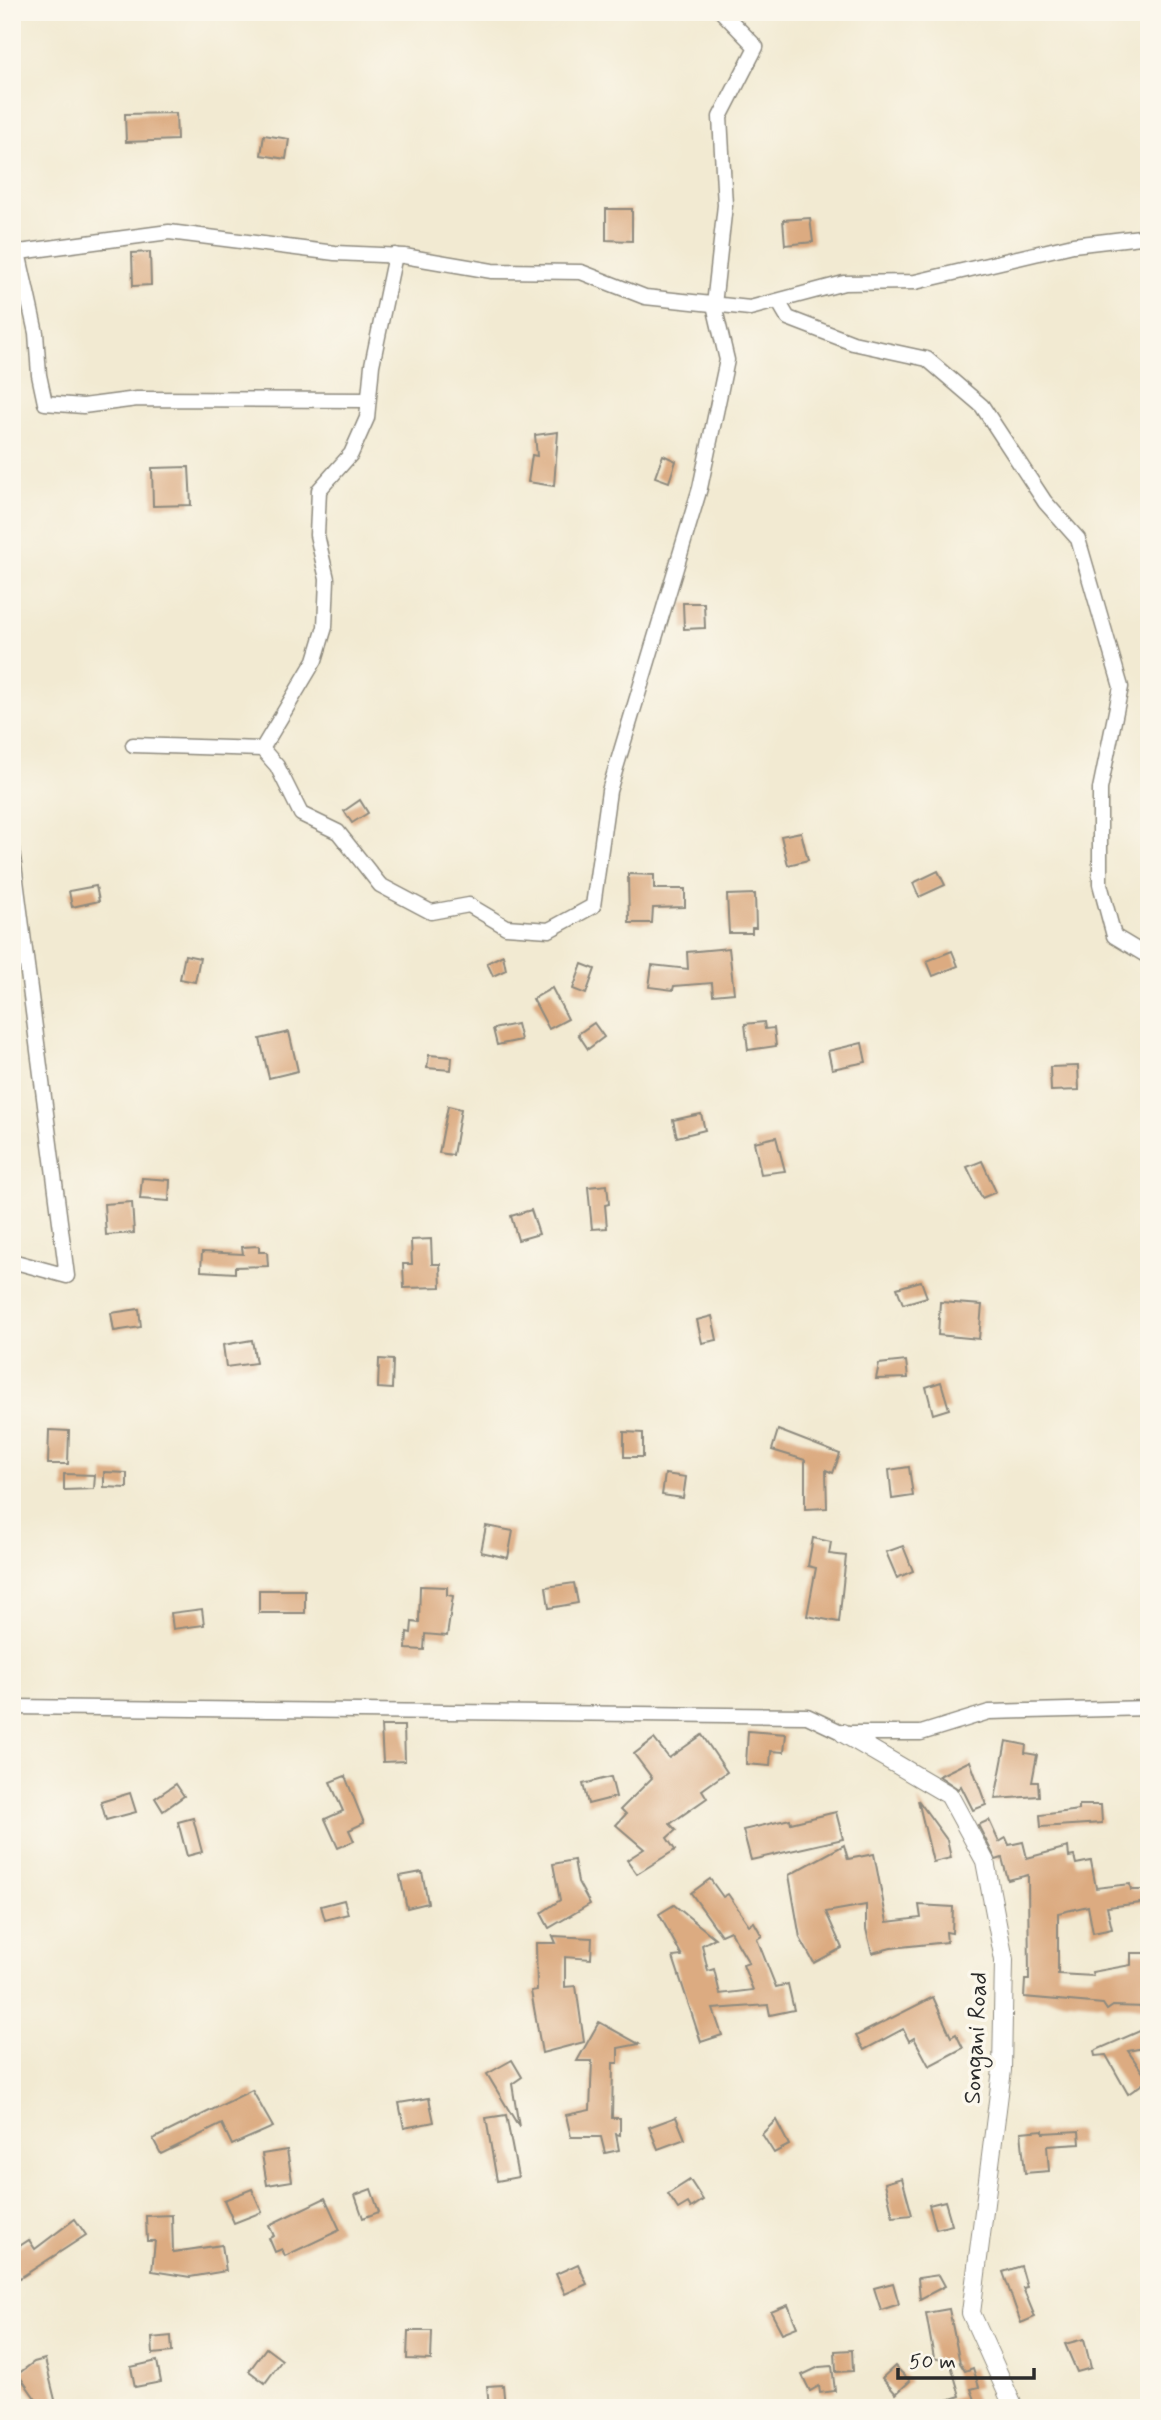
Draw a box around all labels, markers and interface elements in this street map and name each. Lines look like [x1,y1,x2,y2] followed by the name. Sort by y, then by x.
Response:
[958,1971,997,2105] street label: Songani Road
[898,2336,1035,2380] scale bar
[909,2348,956,2376] text: 50 m

